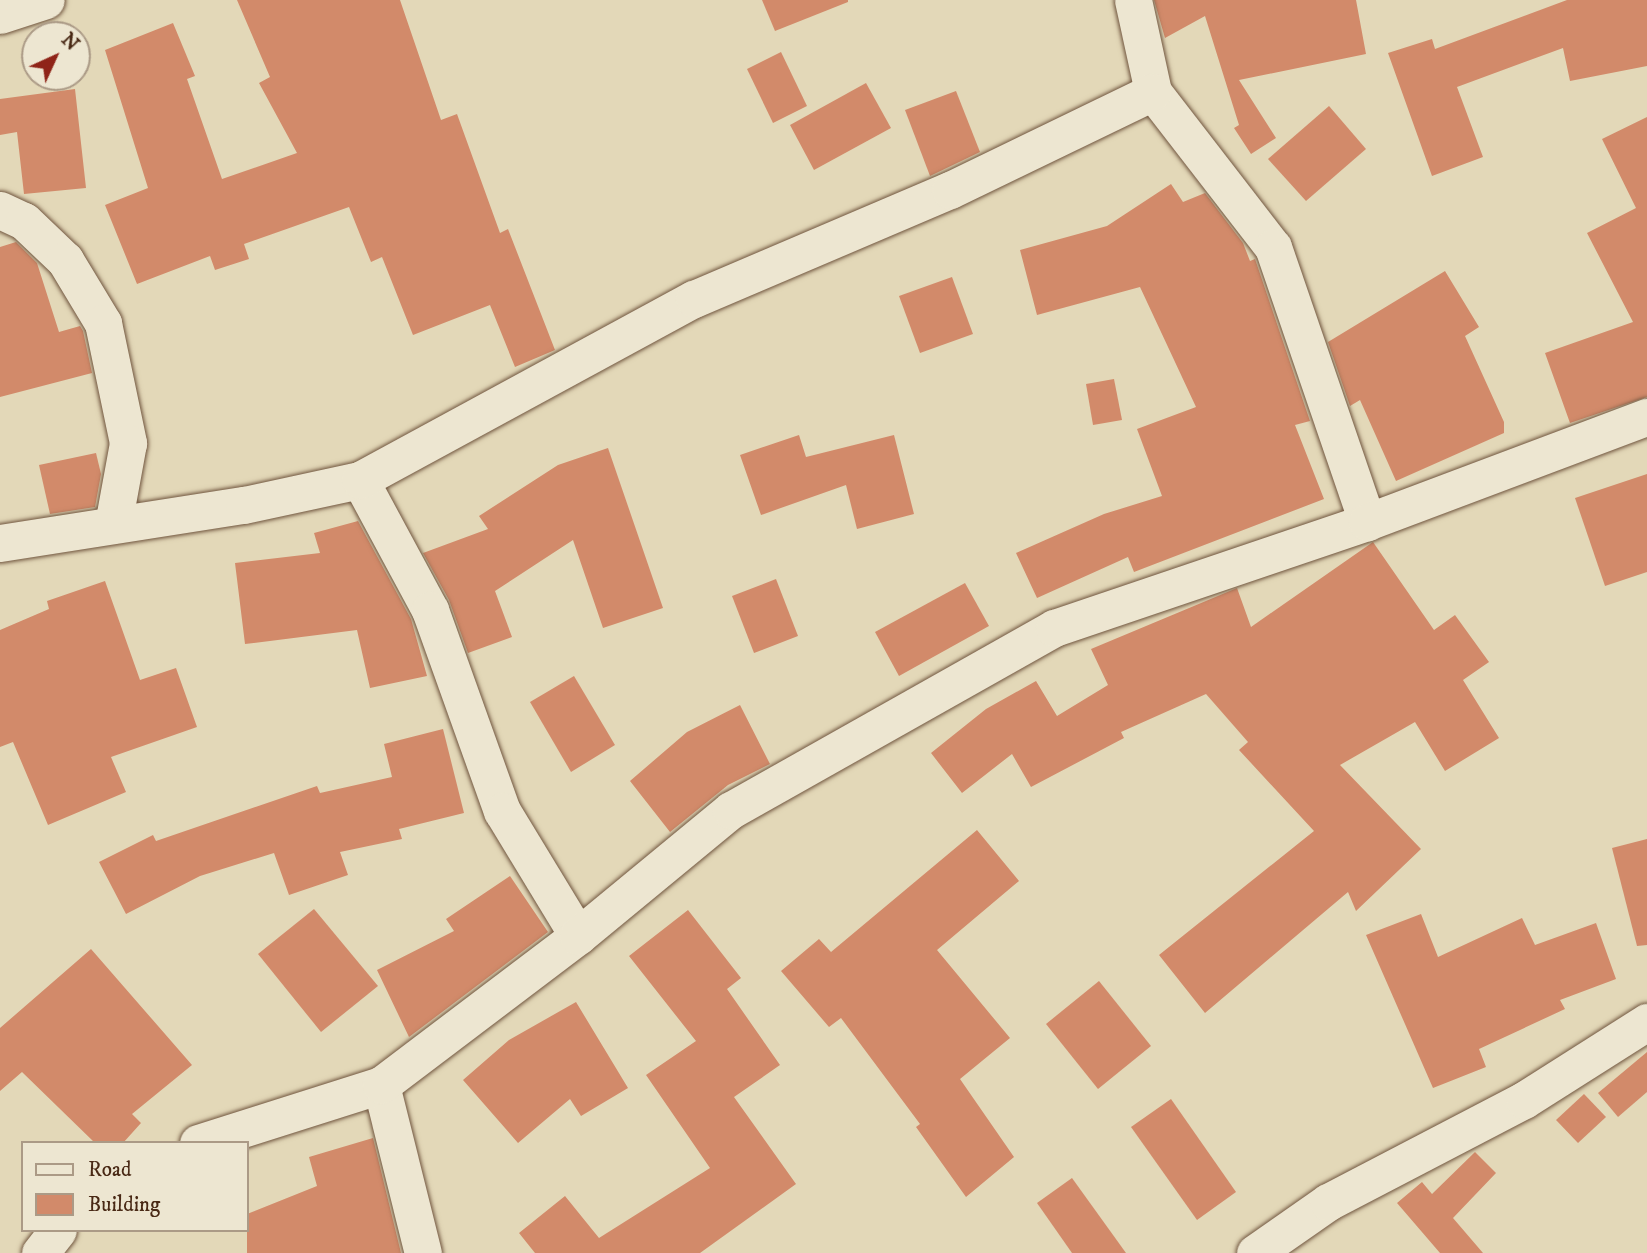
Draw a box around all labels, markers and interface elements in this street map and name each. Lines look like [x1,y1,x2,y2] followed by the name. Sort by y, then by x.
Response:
[21,21,91,91] north arrow
[56,29,83,56] text: N
[21,1141,248,1232] legend
[88,1157,132,1183] text: Road
[88,1192,160,1218] text: Building

